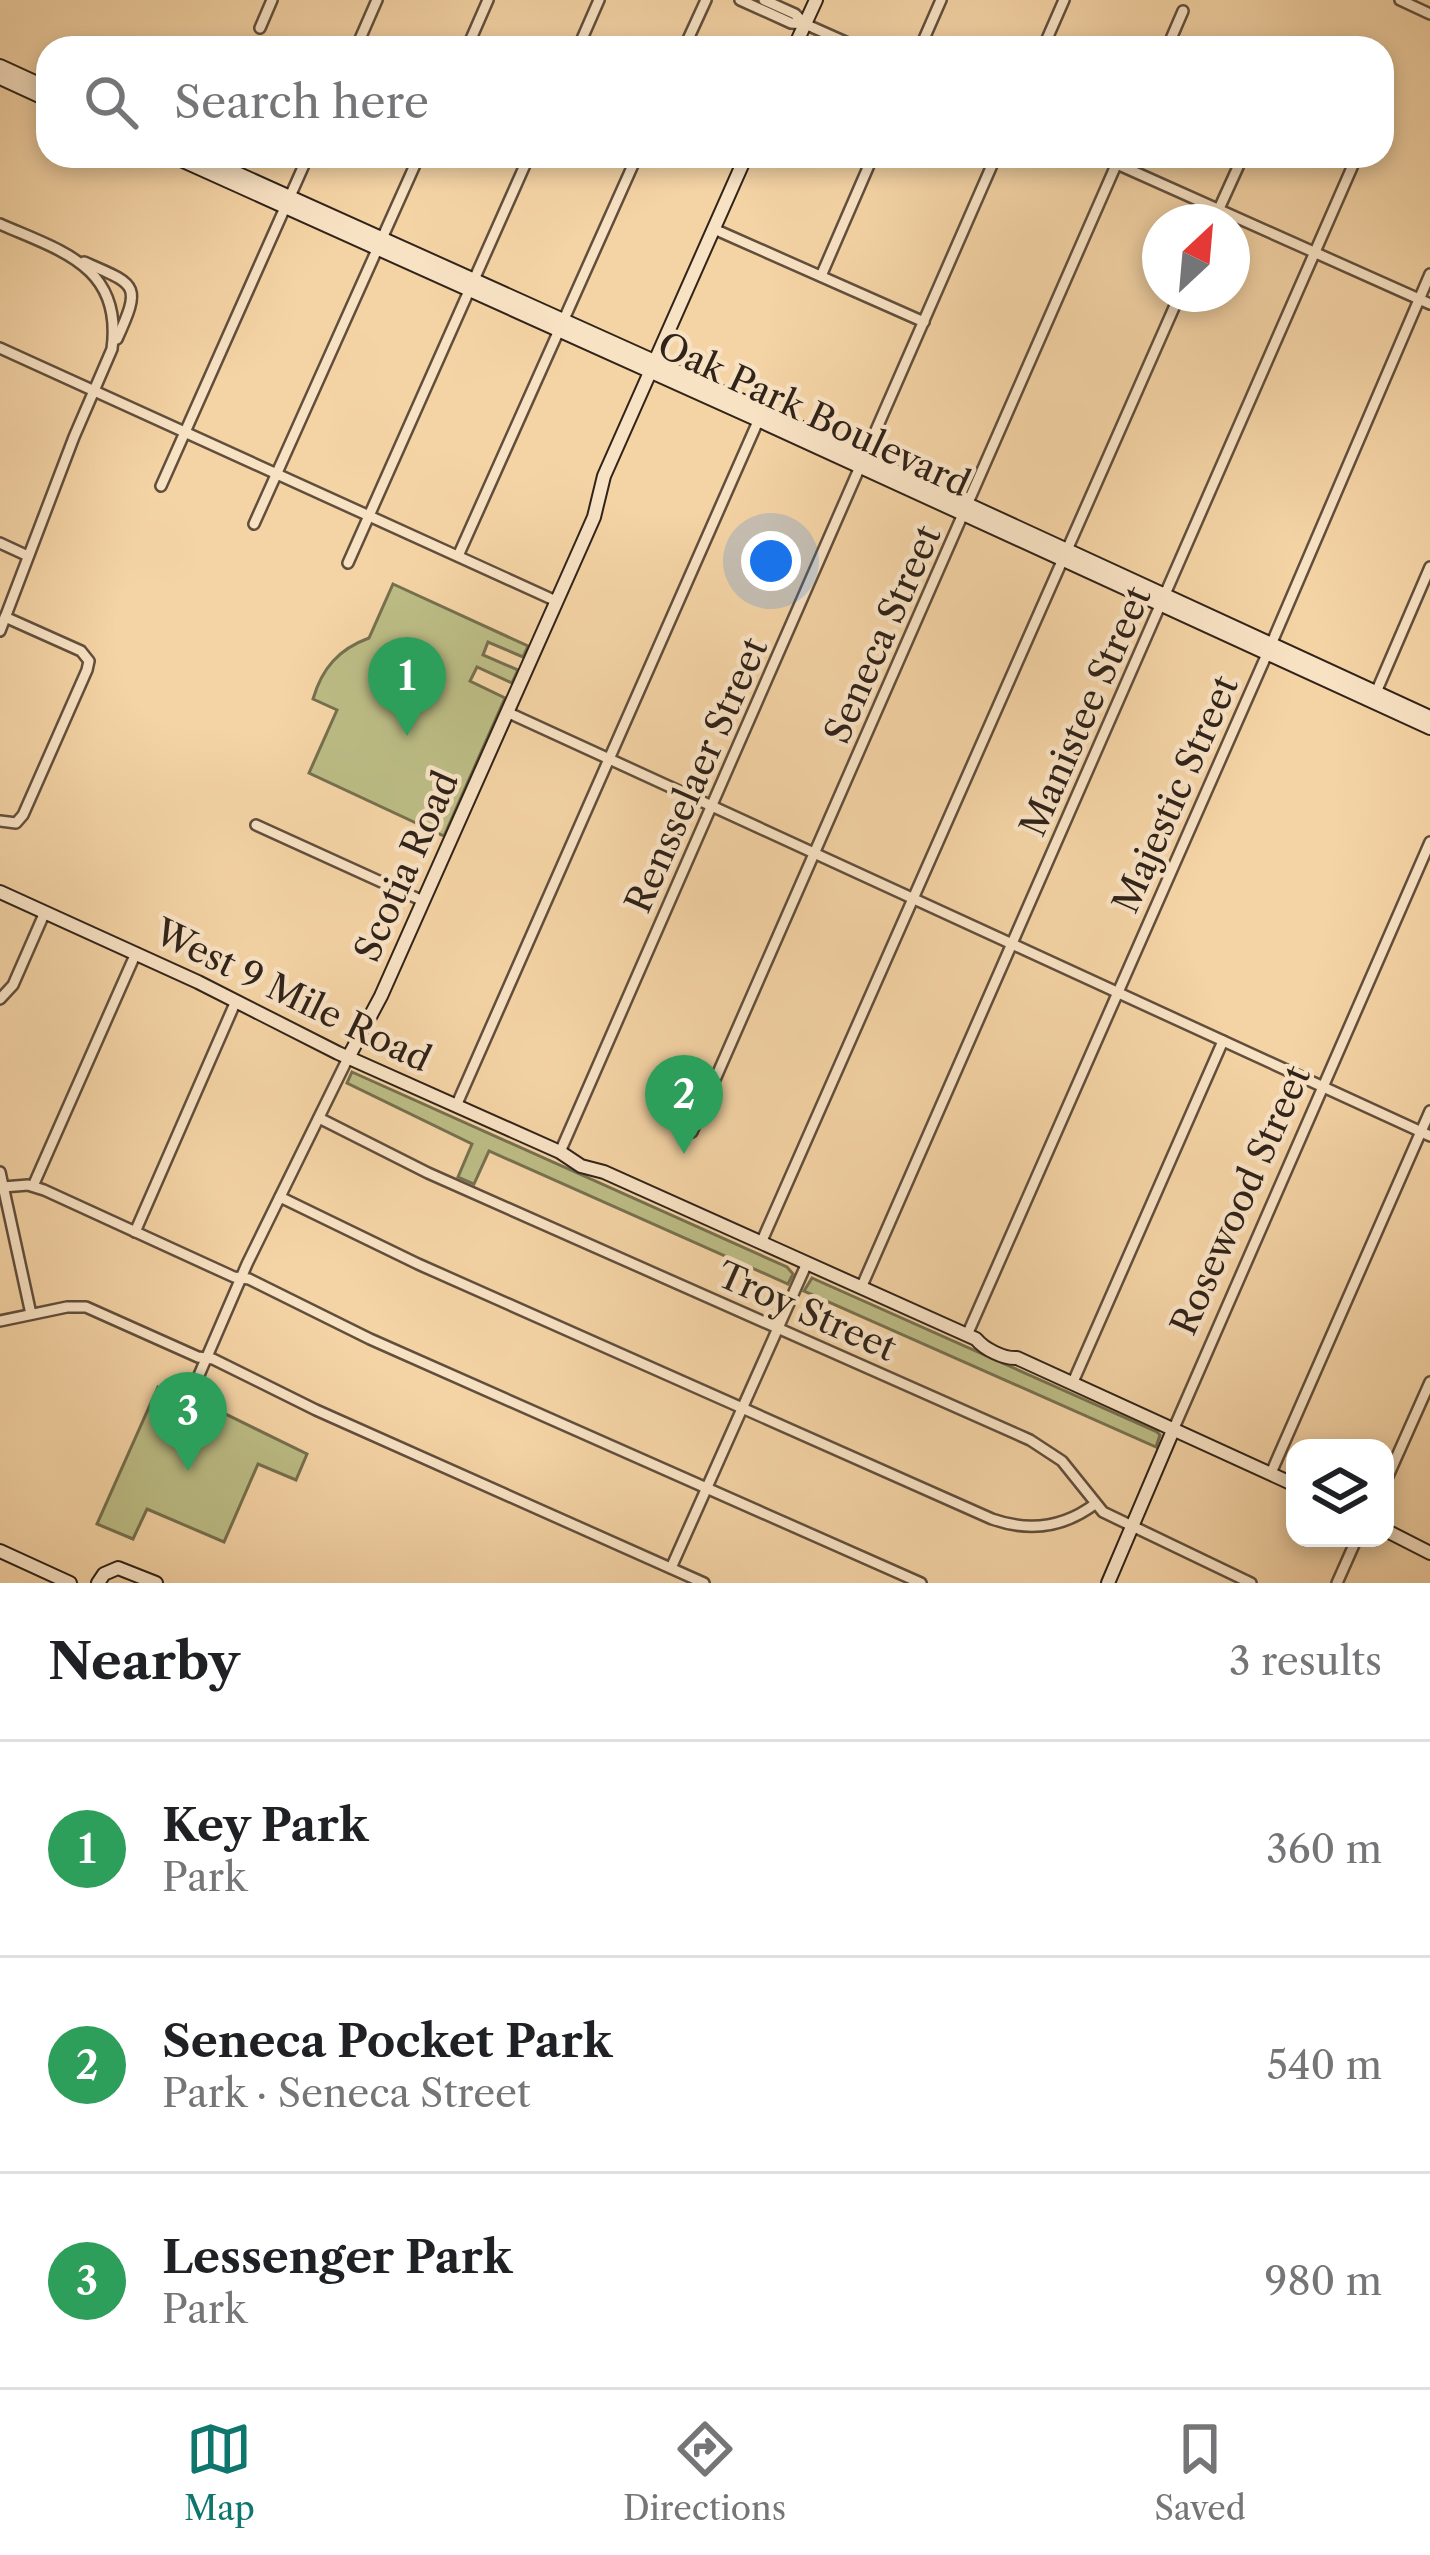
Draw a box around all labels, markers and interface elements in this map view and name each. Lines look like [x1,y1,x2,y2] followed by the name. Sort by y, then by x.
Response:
[36,36,1394,168] search box
[78,69,144,135] icon: search
[174,74,429,130] text: Search here
[1142,204,1250,312] north arrow
[651,322,977,506] street label: Oak Park Boulevard
[814,518,950,750] street label: Seneca Street
[741,531,801,591] your location
[1010,579,1160,843] street label: Manistee Street
[616,630,776,919] street label: Rensselaer Street
[368,637,446,736] pin: 1
[1103,668,1247,919] street label: Majestic Street
[345,764,467,968] street label: Scotia Road
[147,909,438,1081] street label: West 9 Mile Road
[645,1055,723,1154] pin: 2
[1161,1058,1319,1341] street label: Rosewood Street
[711,1252,903,1370] street label: Troy Street
[149,1372,227,1471] pin: 3
[1286,1439,1394,1547] map controls
[1286,1439,1394,1547] button: layers
[48,1630,240,1692] text: Nearby
[1229,1637,1382,1685] text: 3 results
[162,1797,368,1853] text: Key Park
[78,1825,96,1873] text: 1
[1266,1825,1382,1873] text: 360 m
[162,1853,247,1901] text: Park
[162,2013,612,2069] text: Seneca Pocket Park
[75,2041,99,2089] text: 2
[1267,2041,1382,2089] text: 540 m
[162,2069,531,2117] text: Park · Seneca Street
[162,2229,512,2285] text: Lessenger Park
[76,2257,98,2305] text: 3
[1265,2257,1382,2305] text: 980 m
[162,2285,247,2333] text: Park
[184,2416,255,2529] tab: Map
[623,2416,786,2529] tab: Directions
[1154,2416,1246,2529] tab: Saved

